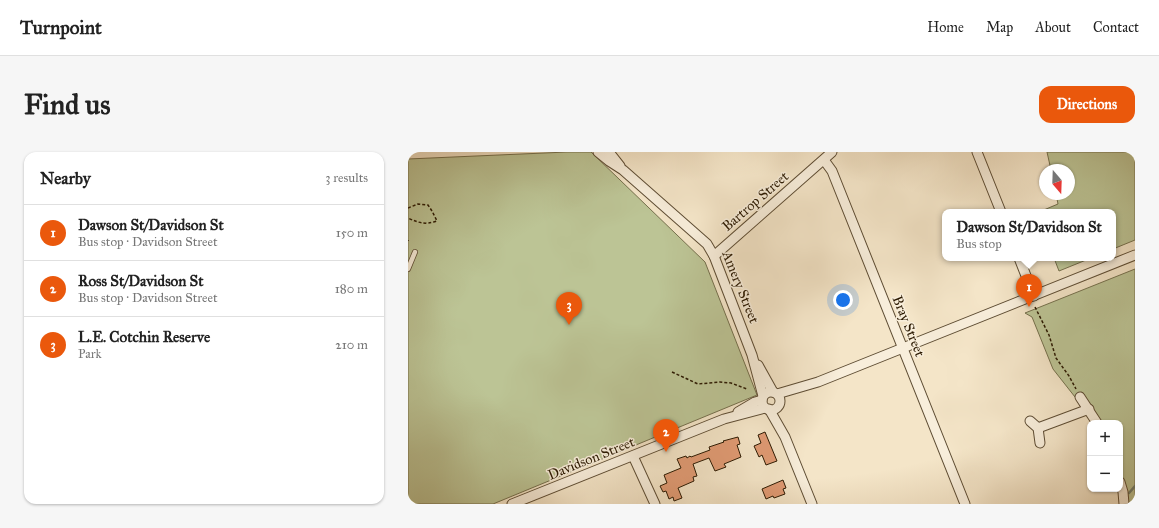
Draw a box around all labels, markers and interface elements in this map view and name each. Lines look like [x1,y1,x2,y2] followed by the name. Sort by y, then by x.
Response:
[20,16,102,39] text: Turnpoint
[927,19,964,36] text: Home
[986,19,1013,36] text: Map
[1035,19,1071,36] text: About
[1093,19,1139,36] text: Contact
[1039,86,1135,123] button: Directions
[24,87,110,122] text: Find us
[1039,164,1075,200] north arrow
[40,168,91,189] text: Nearby
[719,168,792,235] street label: Bartrop Street
[325,170,368,186] text: 3 results
[942,209,1116,261] popup
[78,216,224,234] text: Dawson St/Davidson St
[956,218,1102,236] text: Dawson St/Davidson St
[50,225,56,241] text: 1
[336,225,368,241] text: 150 m
[78,234,218,250] text: Bus stop · Davidson Street
[956,236,1002,252] text: Bus stop
[718,248,763,326] street label: Amery Street
[78,272,204,290] text: Ross St/Davidson St
[1016,274,1042,307] pin: 1
[50,281,56,297] text: 2
[335,281,368,297] text: 180 m
[78,290,218,306] text: Bus stop · Davidson Street
[833,290,853,310] your location
[556,292,582,325] pin: 3
[889,293,929,359] street label: Bray Street
[78,328,210,346] text: L.E. Cotchin Reserve
[50,337,56,353] text: 3
[335,337,368,353] text: 210 m
[78,346,102,362] text: Park
[653,419,679,452] pin: 2
[1087,420,1123,492] map controls
[1087,420,1123,456] button: +
[545,433,637,484] street label: Davidson Street
[1087,456,1123,492] button: −

